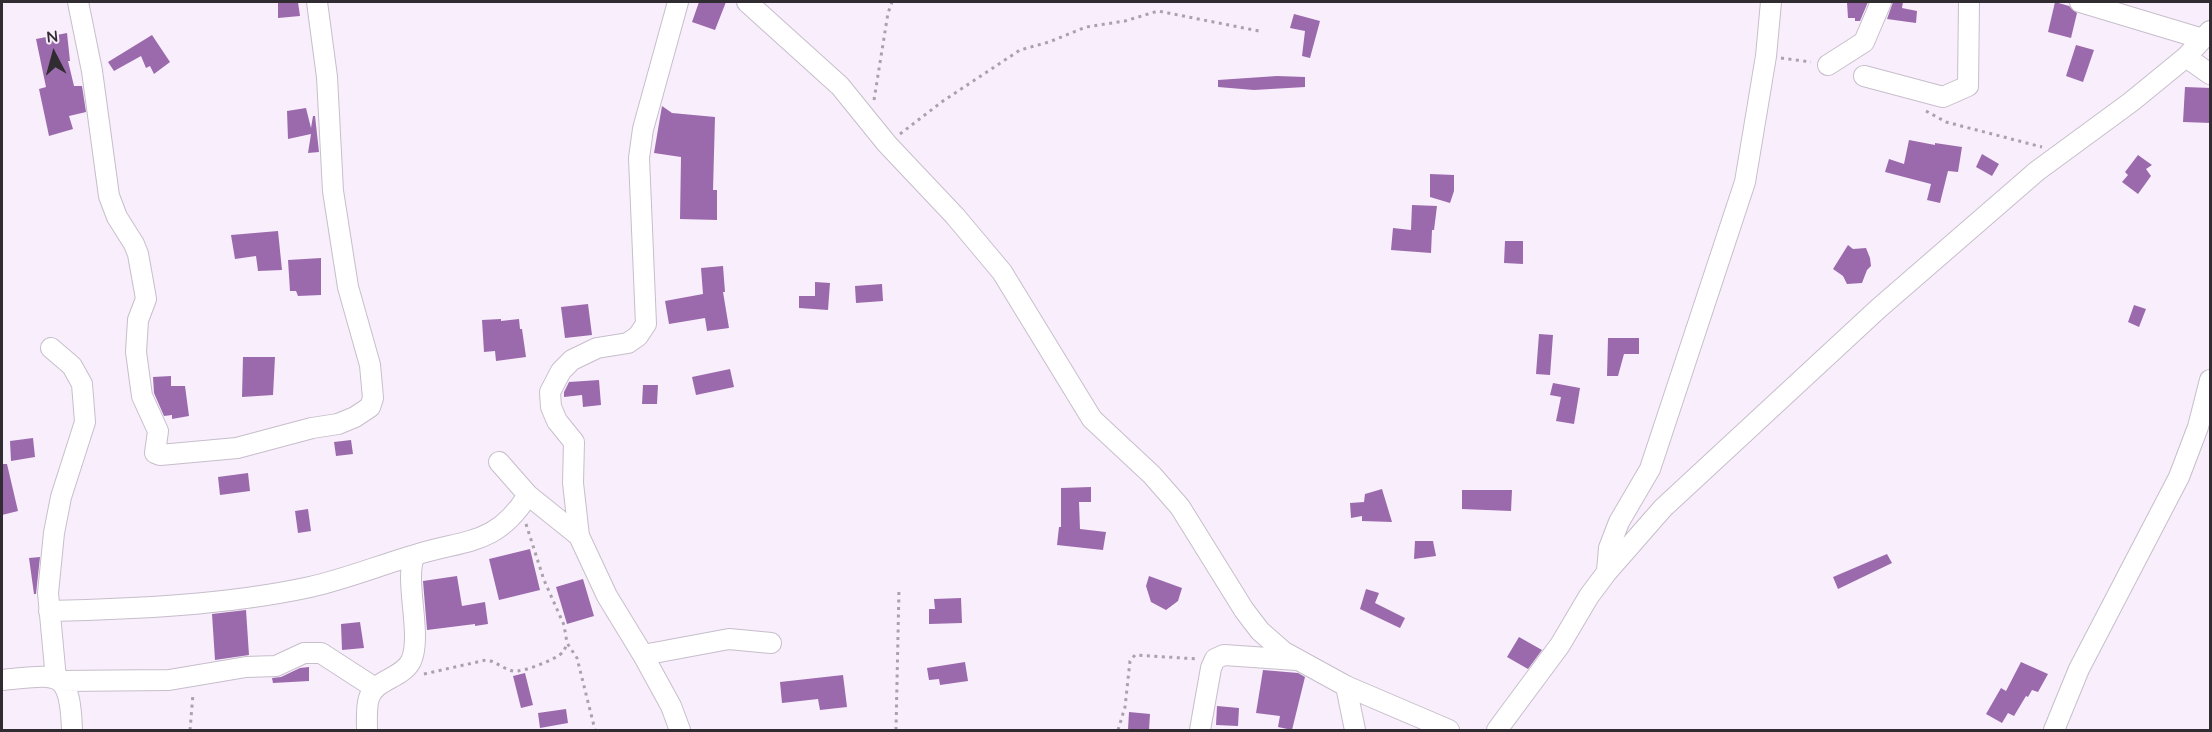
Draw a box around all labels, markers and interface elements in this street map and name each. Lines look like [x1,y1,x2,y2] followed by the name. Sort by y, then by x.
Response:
[24,24,84,84] north arrow
[45,26,59,47] text: N

